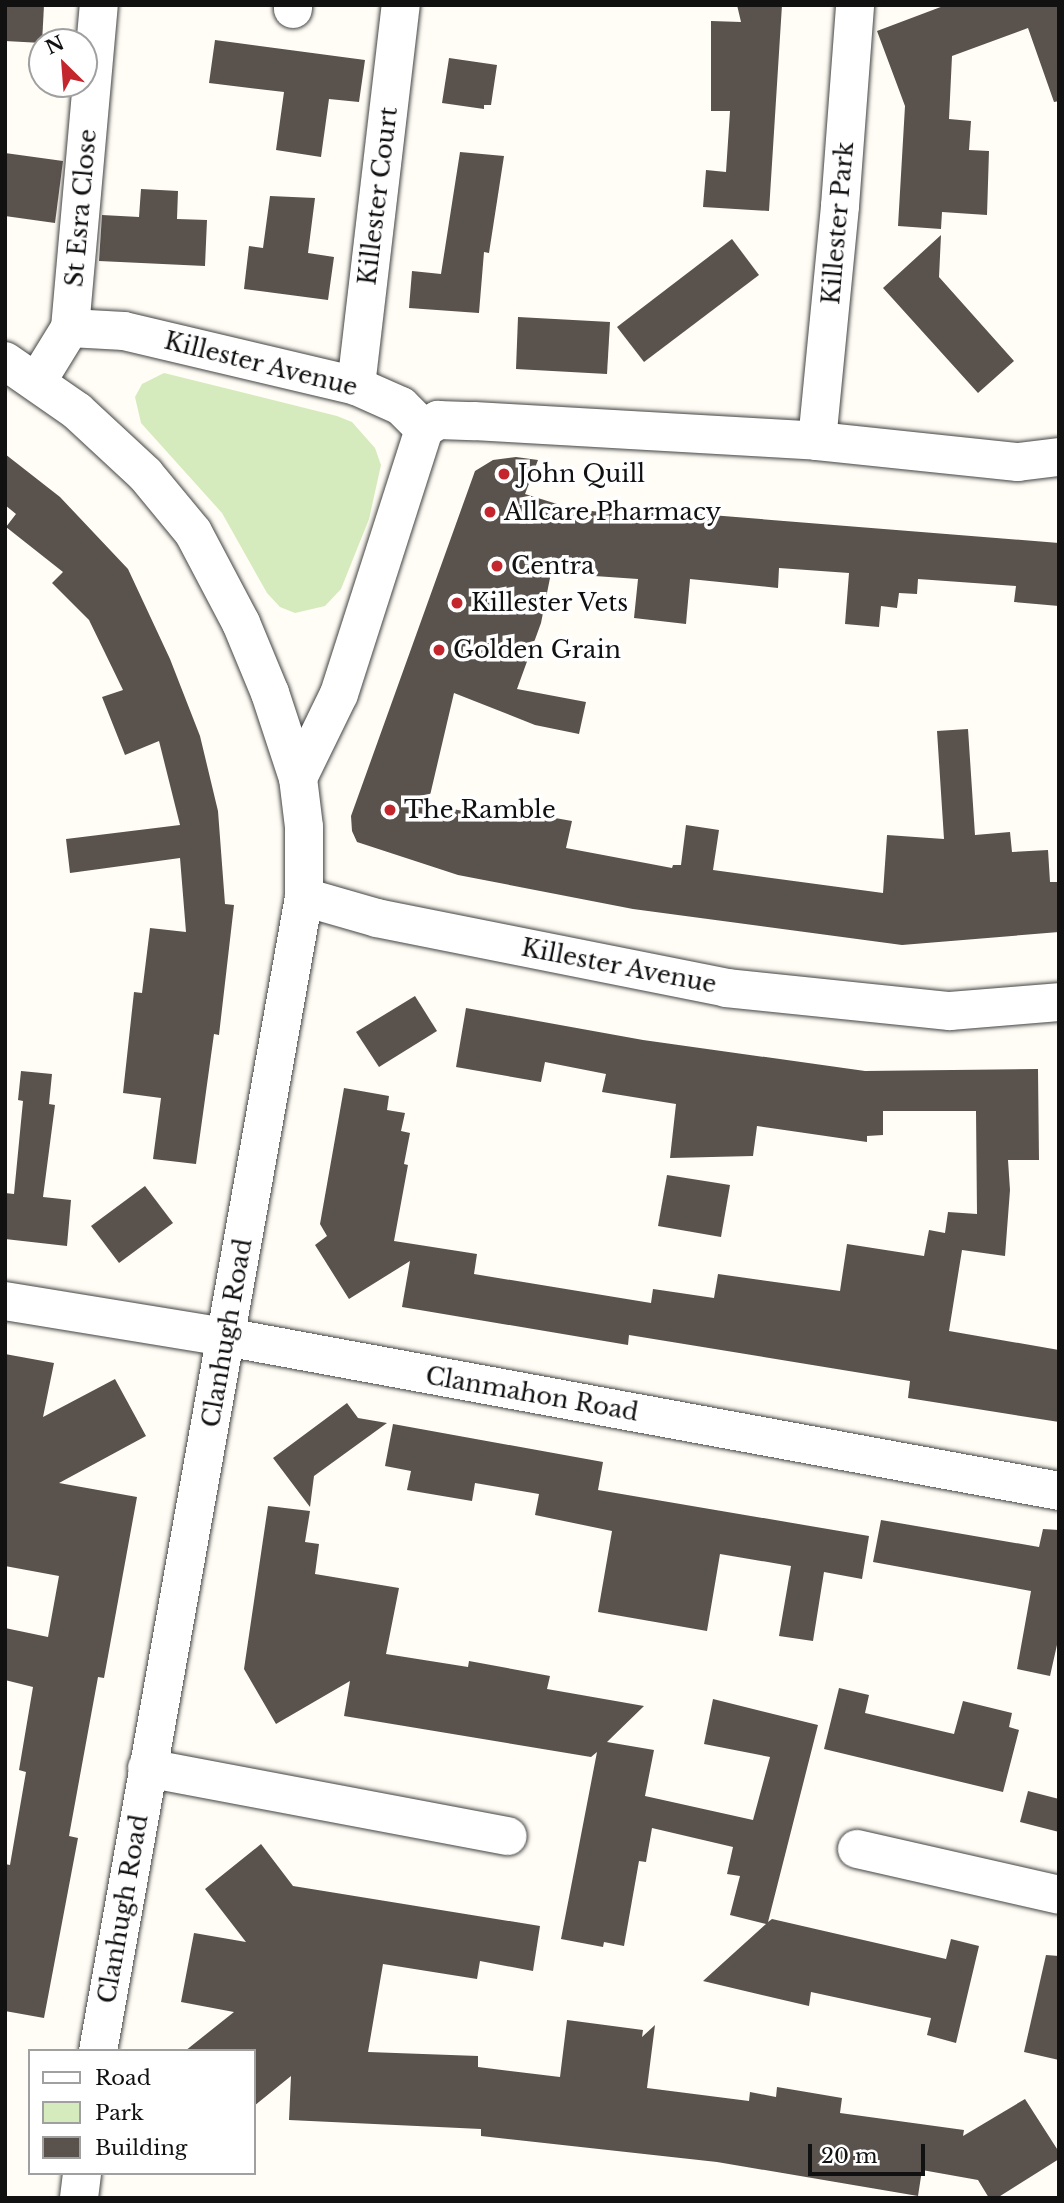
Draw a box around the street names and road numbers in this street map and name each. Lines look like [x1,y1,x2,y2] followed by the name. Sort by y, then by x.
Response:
[353,105,403,287] street label: Killester Court
[60,128,102,288] street label: St Esra Close
[817,140,859,306] street label: Killester Park
[161,326,361,402] street label: Killester Avenue
[518,933,720,999] street label: Killester Avenue
[196,1236,258,1430] street label: Clanhugh Road
[423,1361,641,1427] street label: Clanmahon Road
[92,1812,154,2006] street label: Clanhugh Road

